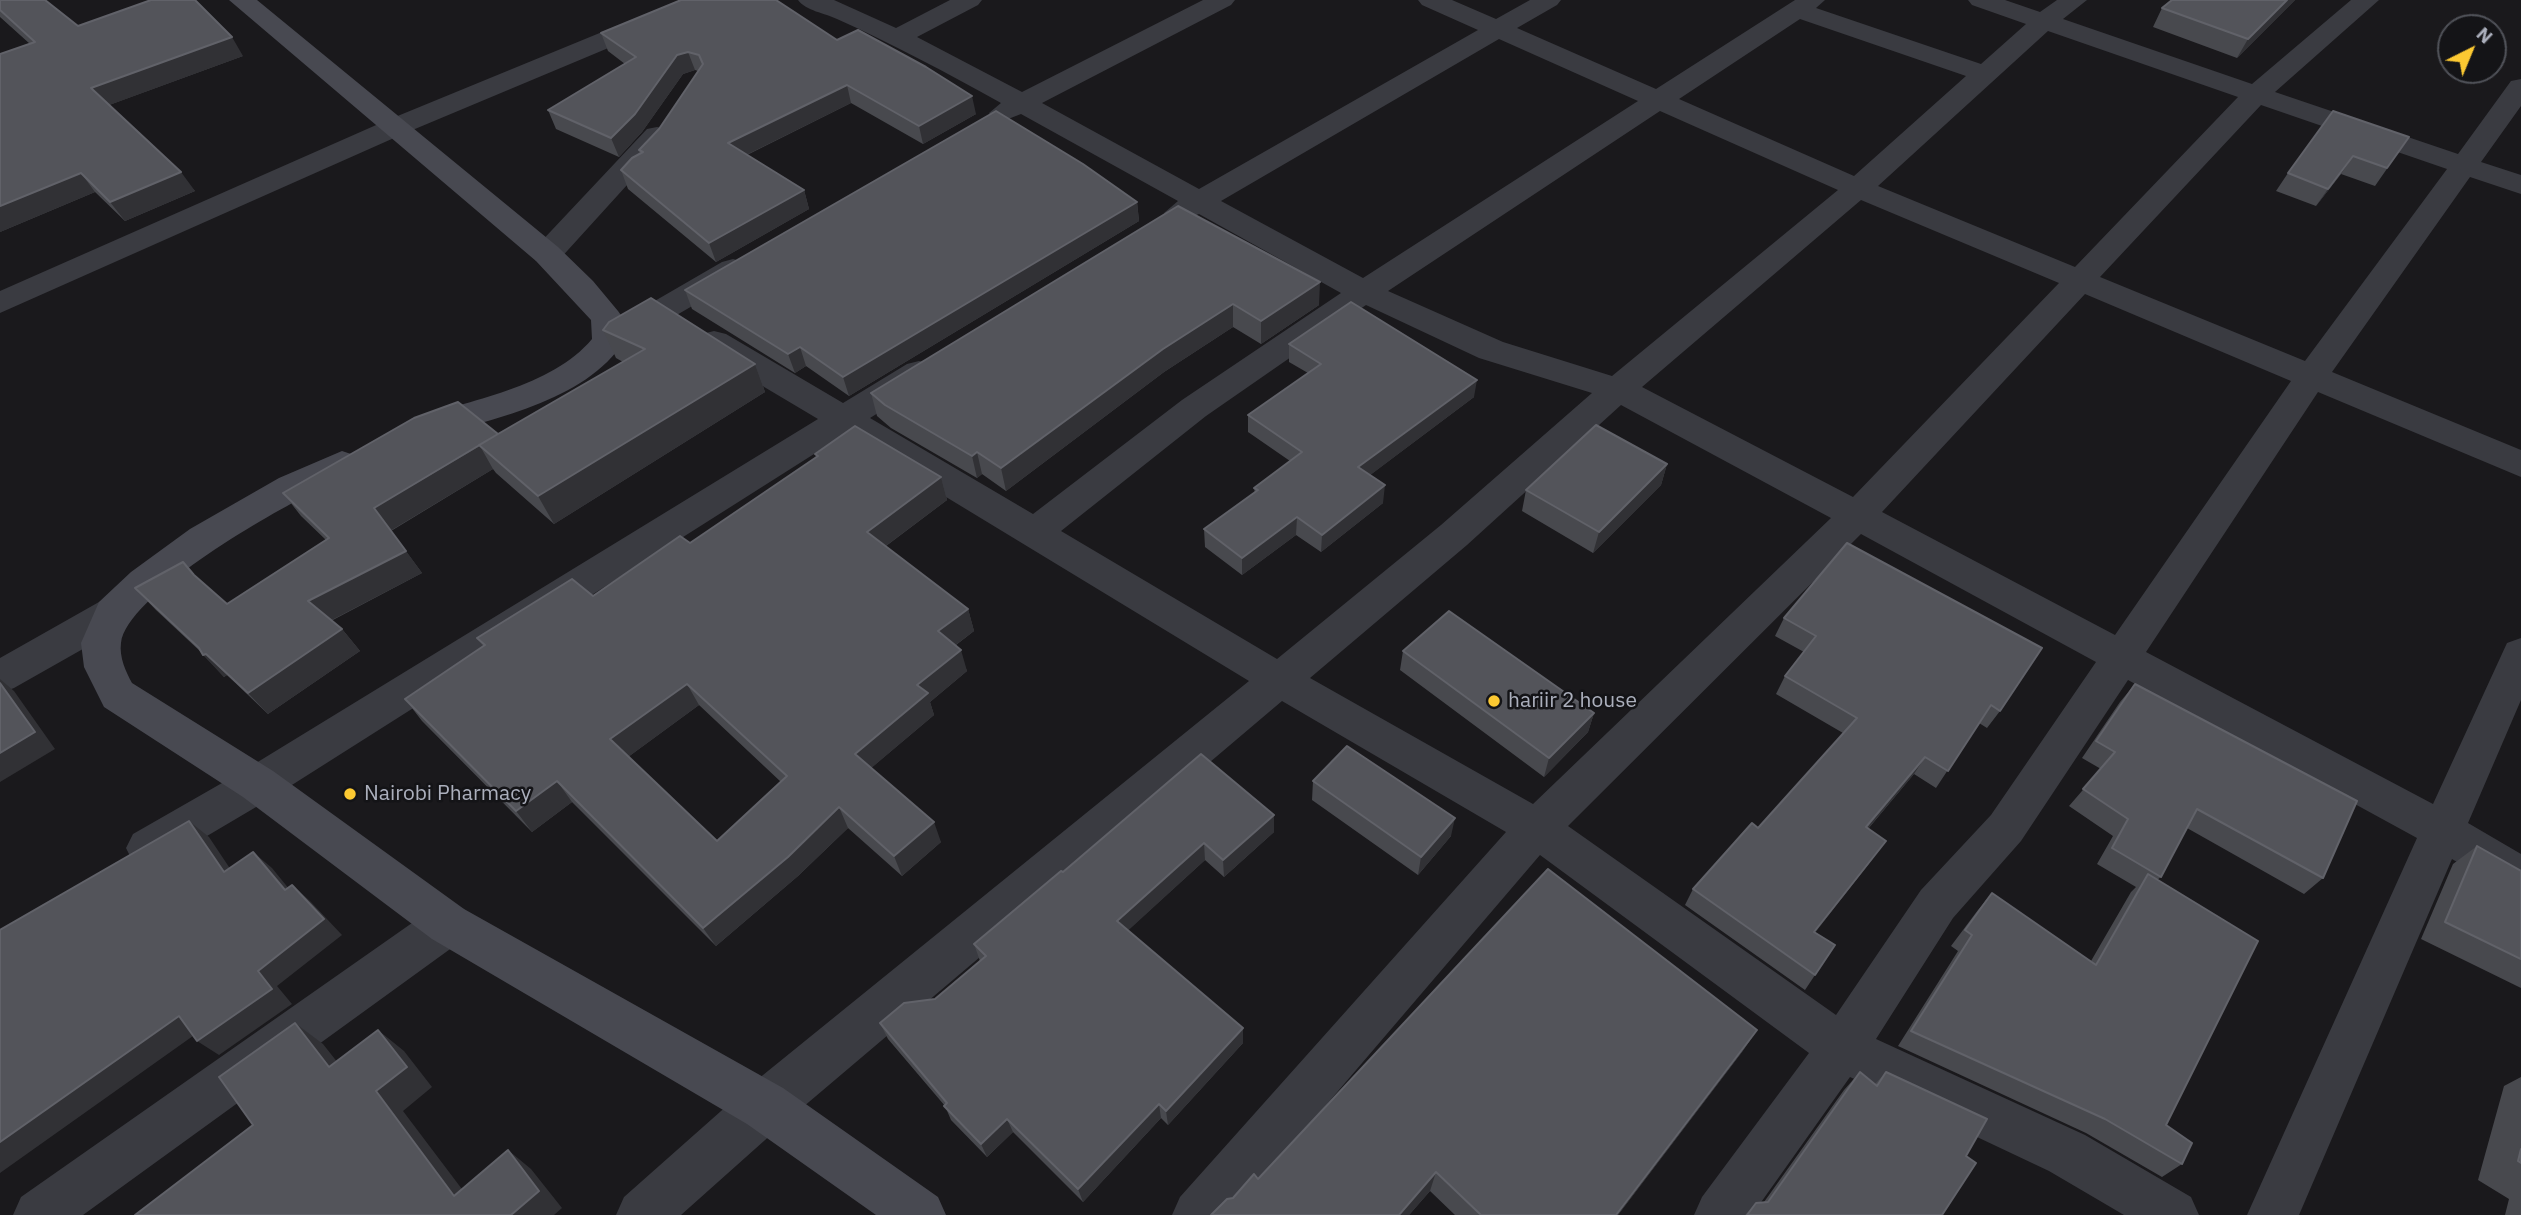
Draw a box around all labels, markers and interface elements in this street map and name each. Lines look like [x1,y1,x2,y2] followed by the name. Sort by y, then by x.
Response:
[2437,14,2507,84] north arrow
[2472,22,2498,49] text: N
[1508,688,1637,714] place label: hariir 2 house
[1486,693,1502,709] marker: hariir 2 house
[364,781,531,807] place label: Nairobi Pharmacy
[342,786,358,802] marker: Nairobi Pharmacy

